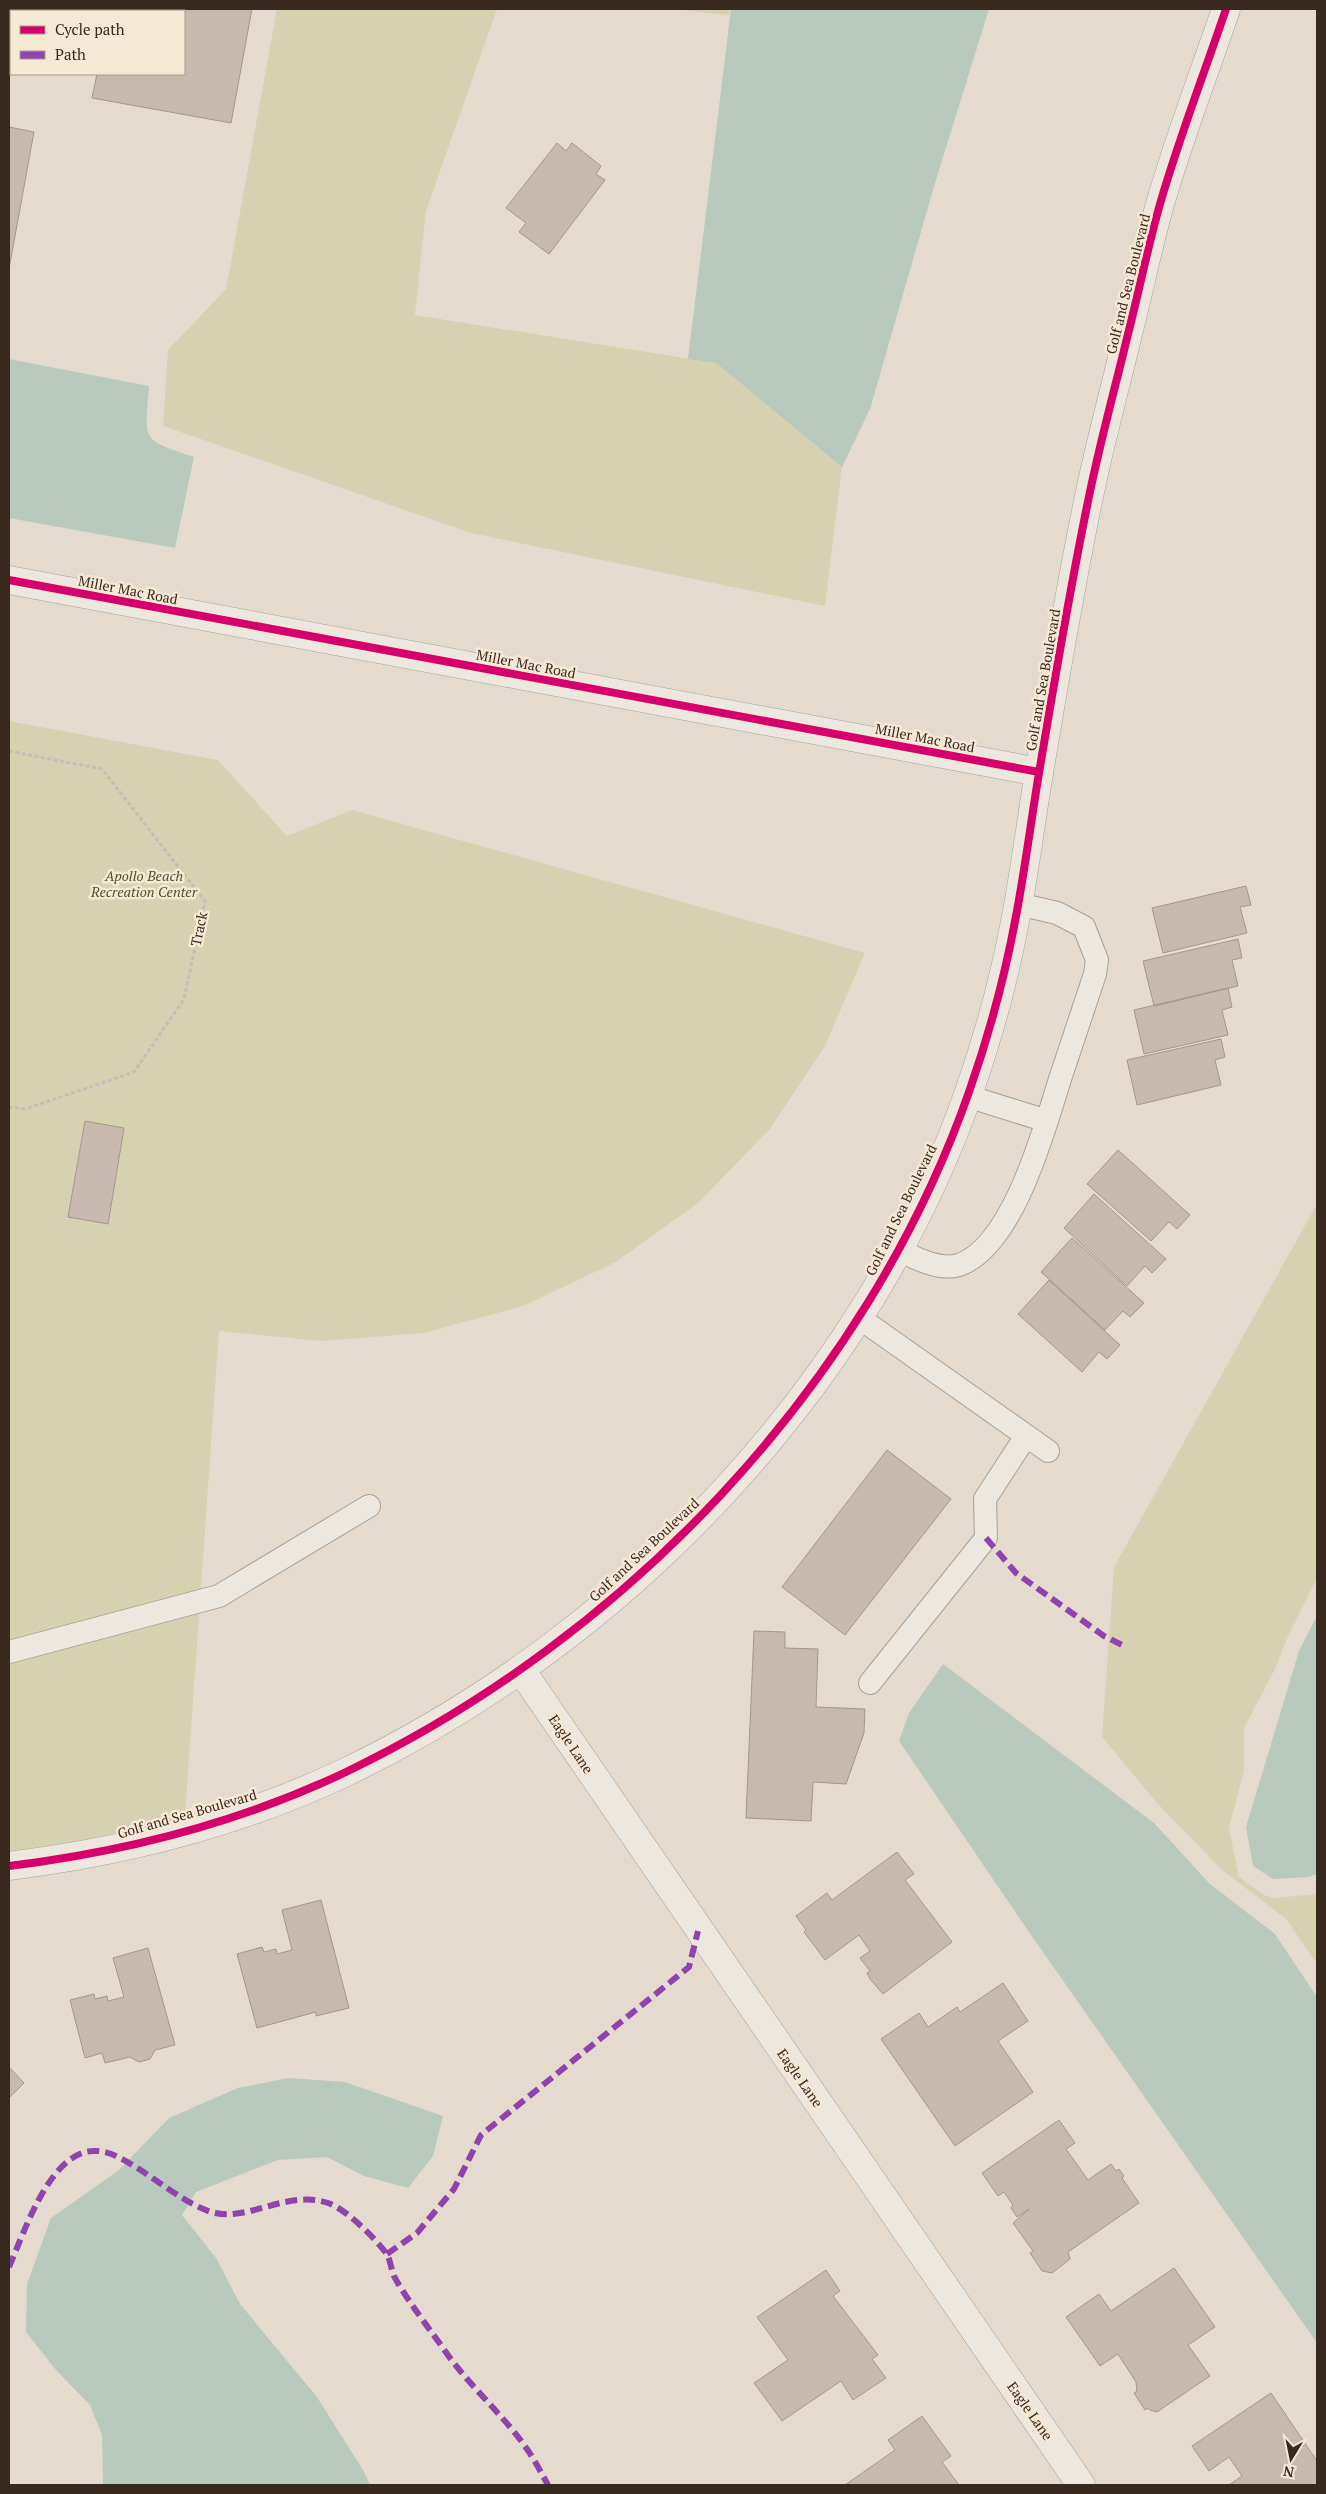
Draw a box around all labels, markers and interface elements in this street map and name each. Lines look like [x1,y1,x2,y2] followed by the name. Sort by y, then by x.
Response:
[10,10,185,75] legend
[55,19,125,39] text: Cycle path
[55,44,86,64] text: Path
[1101,211,1154,356] street label: Golf and Sea Boulevard
[77,571,180,609] street label: Miller Mac Road
[1021,607,1064,752] street label: Golf and Sea Boulevard
[475,645,578,683] street label: Miller Mac Road
[874,719,977,757] street label: Miller Mac Road
[90,866,198,901] park label: Apollo Beach Recreation Center
[186,909,212,948] street label: Track
[860,1141,941,1279] street label: Golf and Sea Boulevard
[584,1493,703,1606] street label: Golf and Sea Boulevard
[545,1710,598,1777] street label: Eagle Lane
[115,1784,259,1843] street label: Golf and Sea Boulevard
[773,2045,828,2111] street label: Eagle Lane
[1003,2378,1058,2444] street label: Eagle Lane
[1266,2434,1316,2484] north arrow
[1281,2462,1296,2483] text: N

